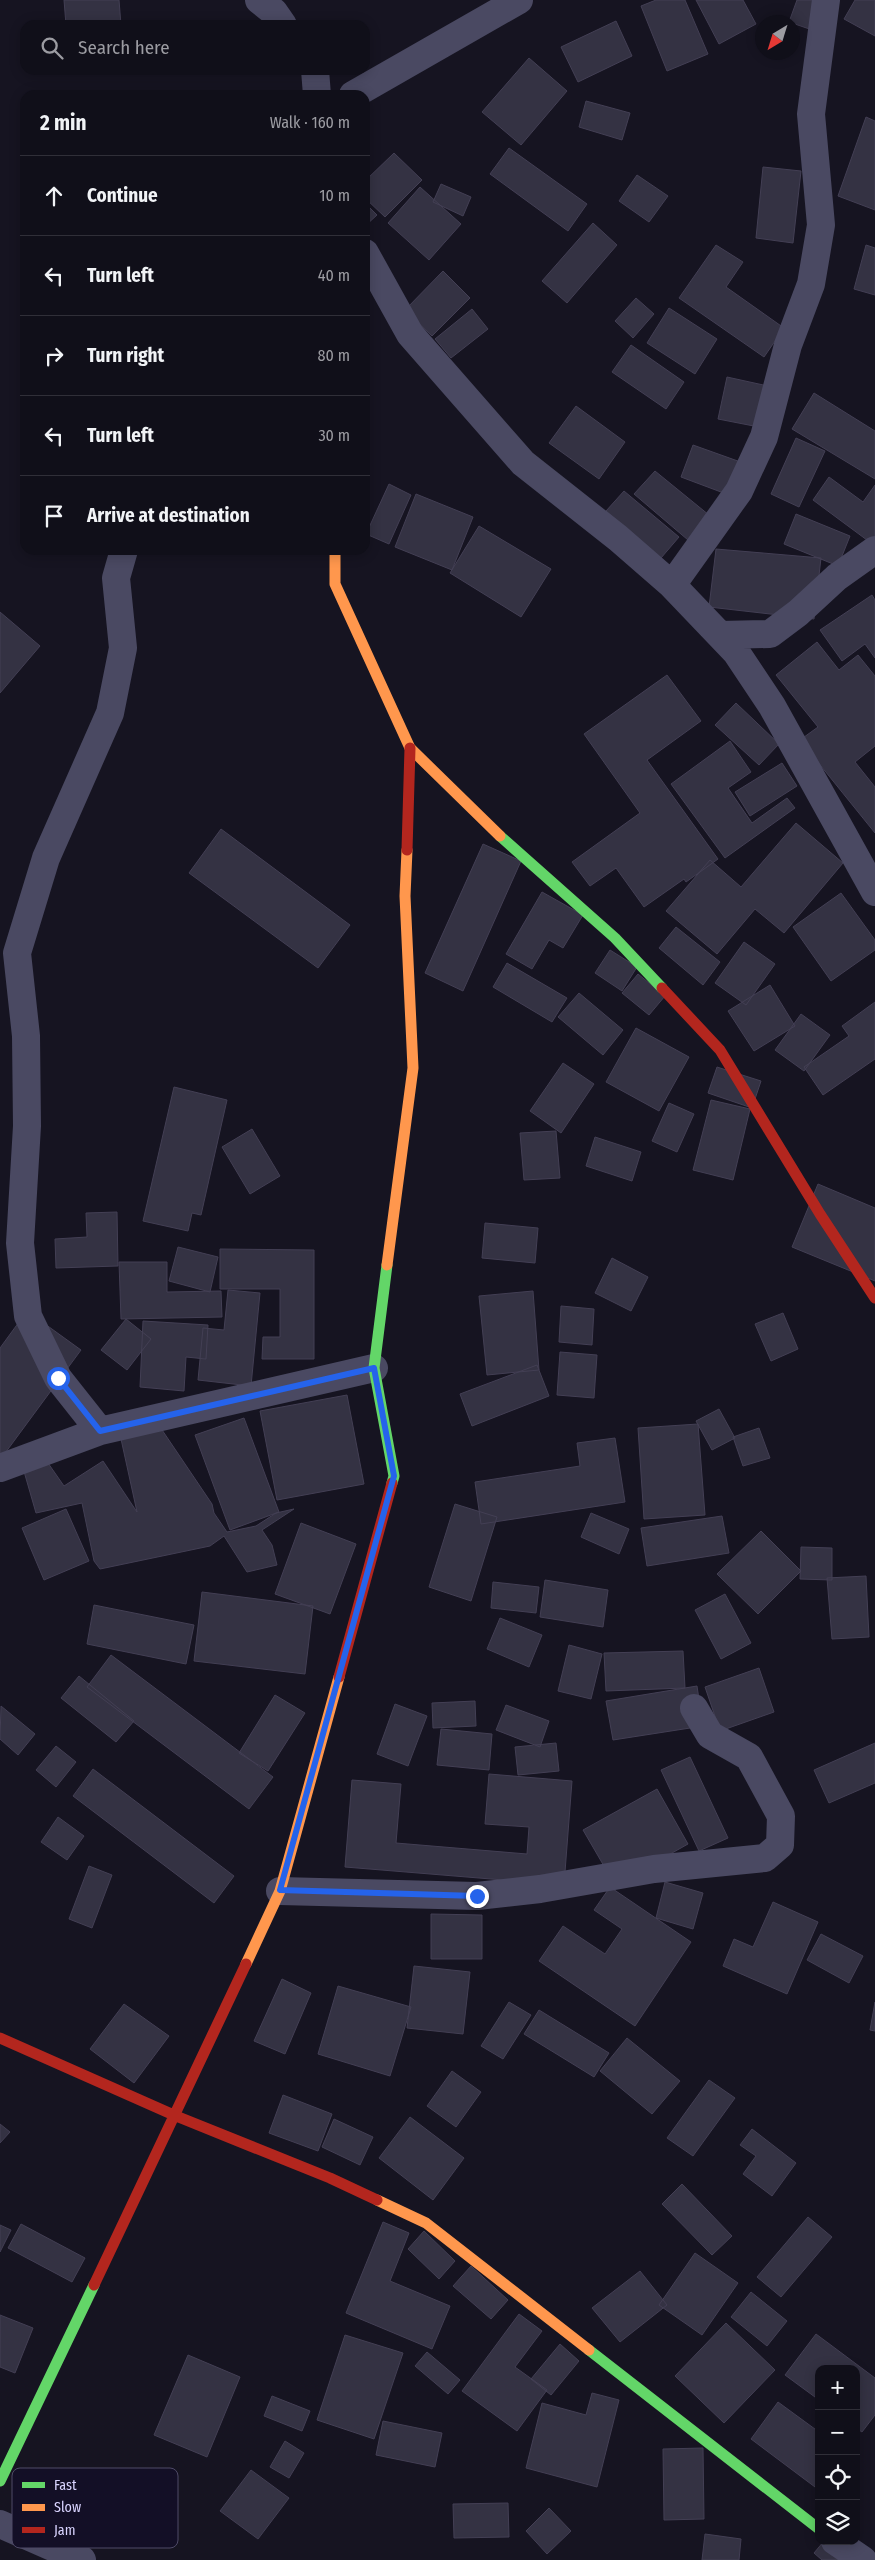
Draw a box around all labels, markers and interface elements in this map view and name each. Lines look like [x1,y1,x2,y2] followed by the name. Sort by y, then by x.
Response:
[755,15,800,60] north arrow
[20,20,370,75] search box
[38,34,66,62] icon: search
[78,36,170,59] text: Search here
[40,110,87,136] text: 2 min
[270,113,350,132] text: Walk · 160 m
[40,182,68,210] icon: ahead
[87,184,158,207] text: Continue
[319,186,350,205] text: 10 m
[40,262,68,290] icon: left
[87,264,154,287] text: Turn left
[318,266,350,285] text: 40 m
[40,342,68,370] icon: right
[87,344,164,367] text: Turn right
[318,346,350,365] text: 80 m
[40,422,68,450] icon: left
[87,424,154,447] text: Turn left
[318,426,350,445] text: 30 m
[40,502,68,530] icon: arrive
[87,504,250,527] text: Arrive at destination
[47,1367,70,1390] route start
[466,1885,489,1908] route end
[815,2365,860,2545] map controls
[815,2365,860,2410] button: +
[815,2410,860,2455] button: −
[815,2455,860,2500] button: locate
[12,2468,178,2548] legend
[54,2477,77,2494] text: Fast
[54,2499,81,2516] text: Slow
[815,2500,860,2545] button: layers
[54,2522,75,2539] text: Jam

